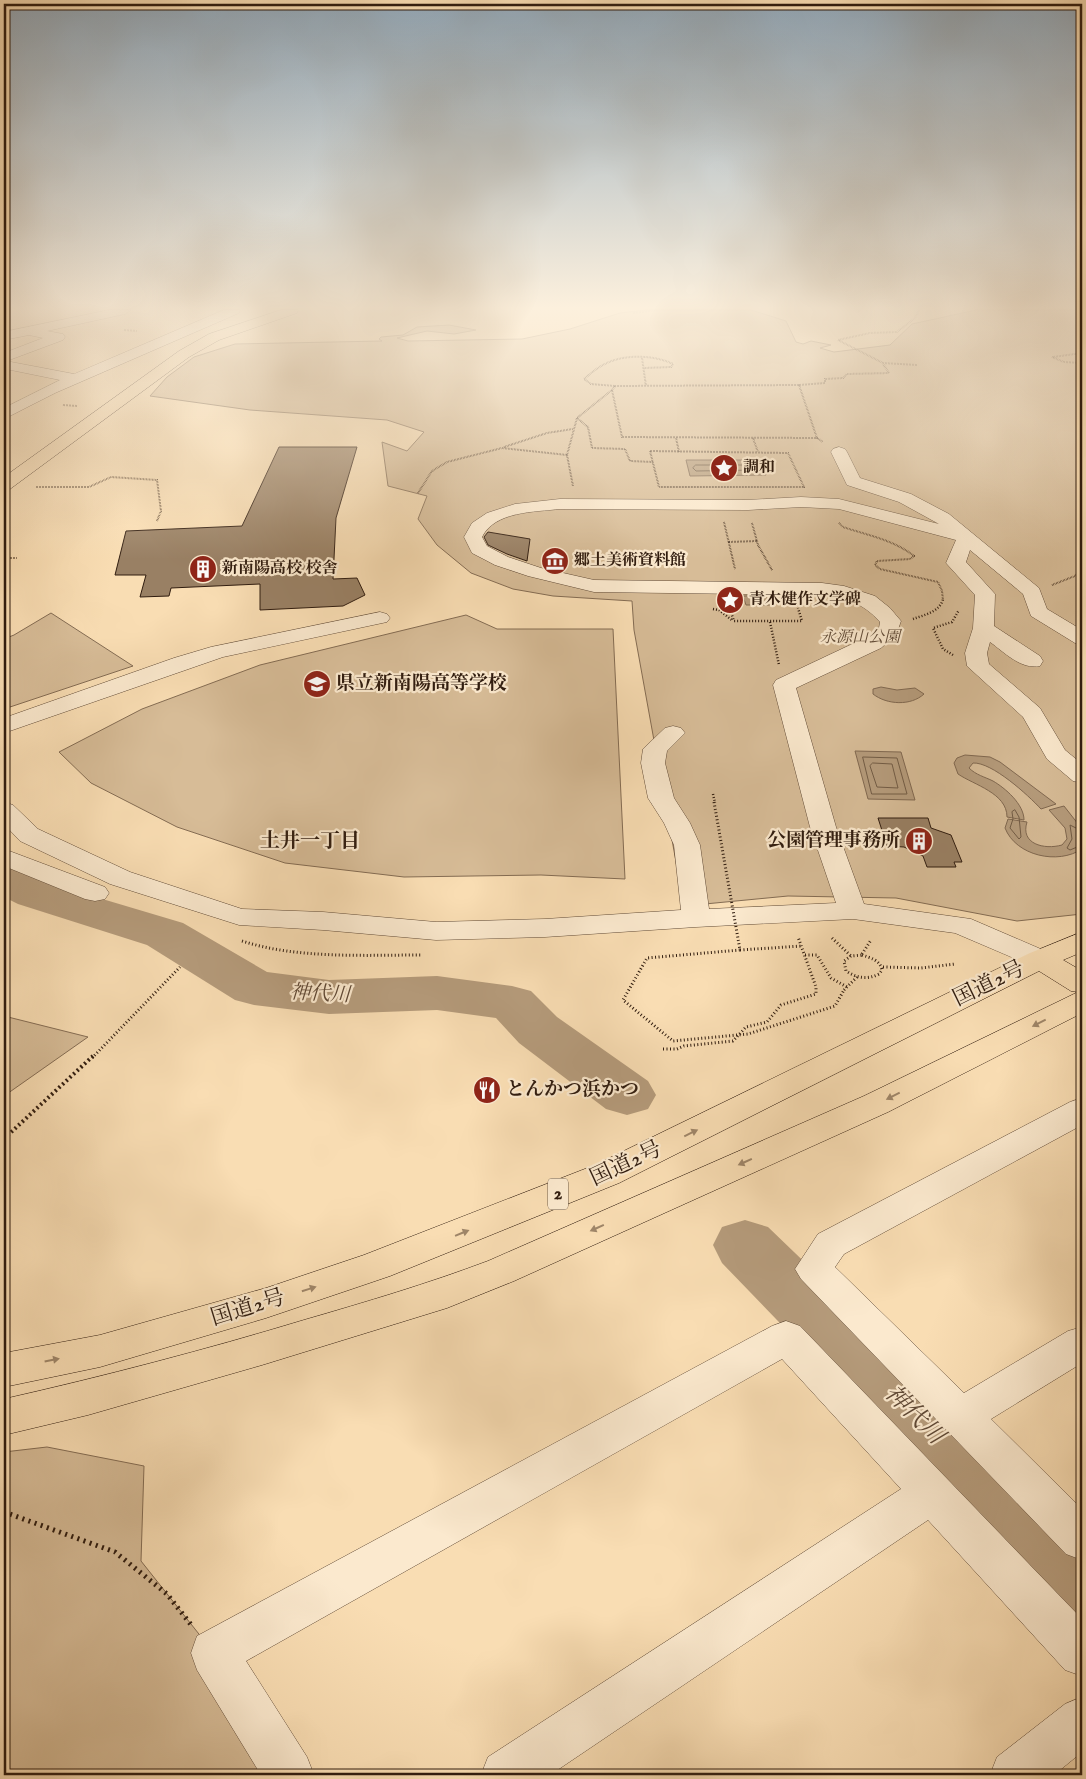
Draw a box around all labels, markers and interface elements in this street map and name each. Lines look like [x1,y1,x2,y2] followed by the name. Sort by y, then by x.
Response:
[709,453,739,483] place icon: 調和
[743,458,775,478] place label: 調和
[540,546,570,576] museum icon: 郷土美術資料館
[574,551,686,571] place label: 郷土美術資料館
[188,554,218,584] building icon: 新南陽高校 校舎
[221,559,338,579] place label: 新南陽高校 校舎
[715,585,745,615] place icon: 青木健作文学碑
[749,590,861,610] place label: 青木健作文学碑
[820,628,903,648] park label: 永源山公園
[302,669,332,699] school or university icon: 県立新南陽高等学校
[336,672,507,696] place label: 県立新南陽高等学校
[904,826,934,856] building icon: 公園管理事務所
[260,829,360,854] district label: 土井一丁目
[767,829,900,853] place label: 公園管理事務所
[949,955,1029,1013] street label: 国道2号
[289,980,353,1008] water label: 神代川
[1031,1019,1046,1027] one-way arrow
[472,1075,502,1105] restaurant icon: とんかつ浜かつ
[506,1078,639,1102] place label: とんかつ浜かつ
[886,1092,901,1100] one-way arrow
[683,1129,698,1137] one-way arrow
[585,1135,667,1193] street label: 国道2号
[738,1158,752,1166] one-way arrow
[548,1178,568,1210] road number: 2
[589,1223,604,1232] one-way arrow
[454,1228,469,1236] one-way arrow
[207,1283,289,1333] street label: 国道2号
[302,1285,317,1293] one-way arrow
[44,1356,60,1364] one-way arrow
[878,1379,953,1454] water label: 神代川

